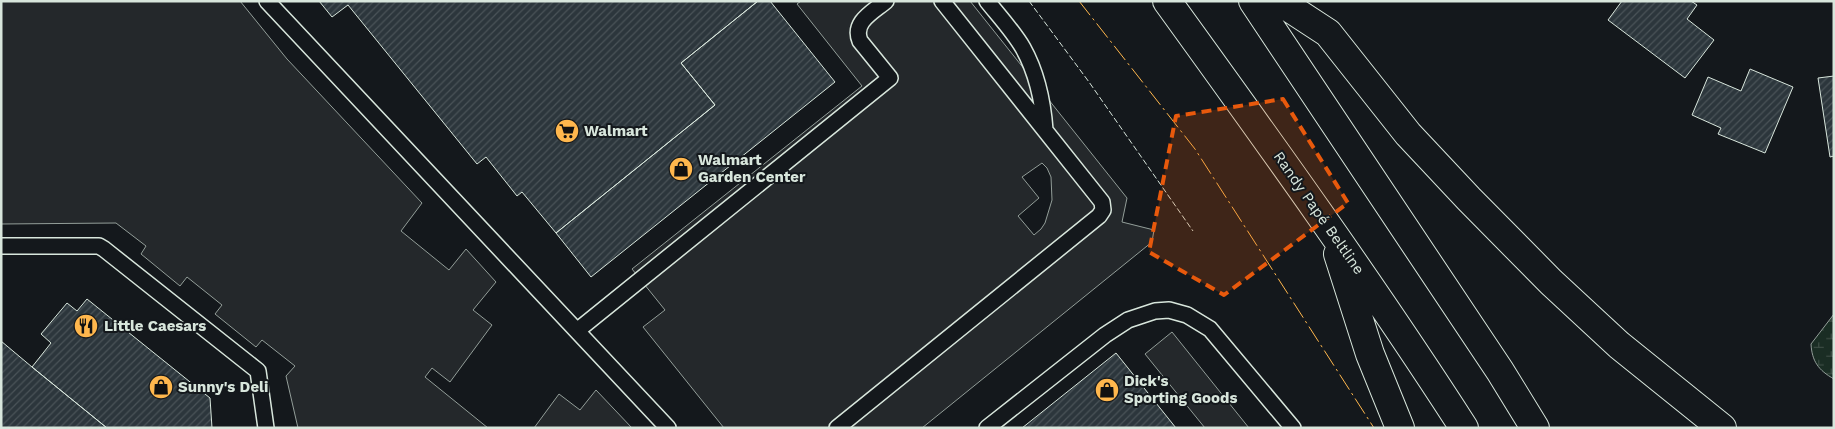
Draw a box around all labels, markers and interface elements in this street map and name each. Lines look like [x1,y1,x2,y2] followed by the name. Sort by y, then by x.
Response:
[554,118,580,144] supermarket icon: Walmart
[584,122,648,140] place label: Walmart
[1270,148,1368,278] street label: Randy Papé Beltline
[698,151,806,186] place label: Walmart Garden Center
[668,156,694,182] shop icon: Walmart Garden Center
[73,313,99,339] restaurant icon: Little Caesars
[104,317,206,335] place label: Little Caesars
[1124,372,1237,407] place label: Dick's Sporting Goods
[148,374,174,400] shop icon: Sunny's Deli
[1094,377,1120,403] shop icon: Dick's Sporting Goods
[178,378,268,396] place label: Sunny's Deli

